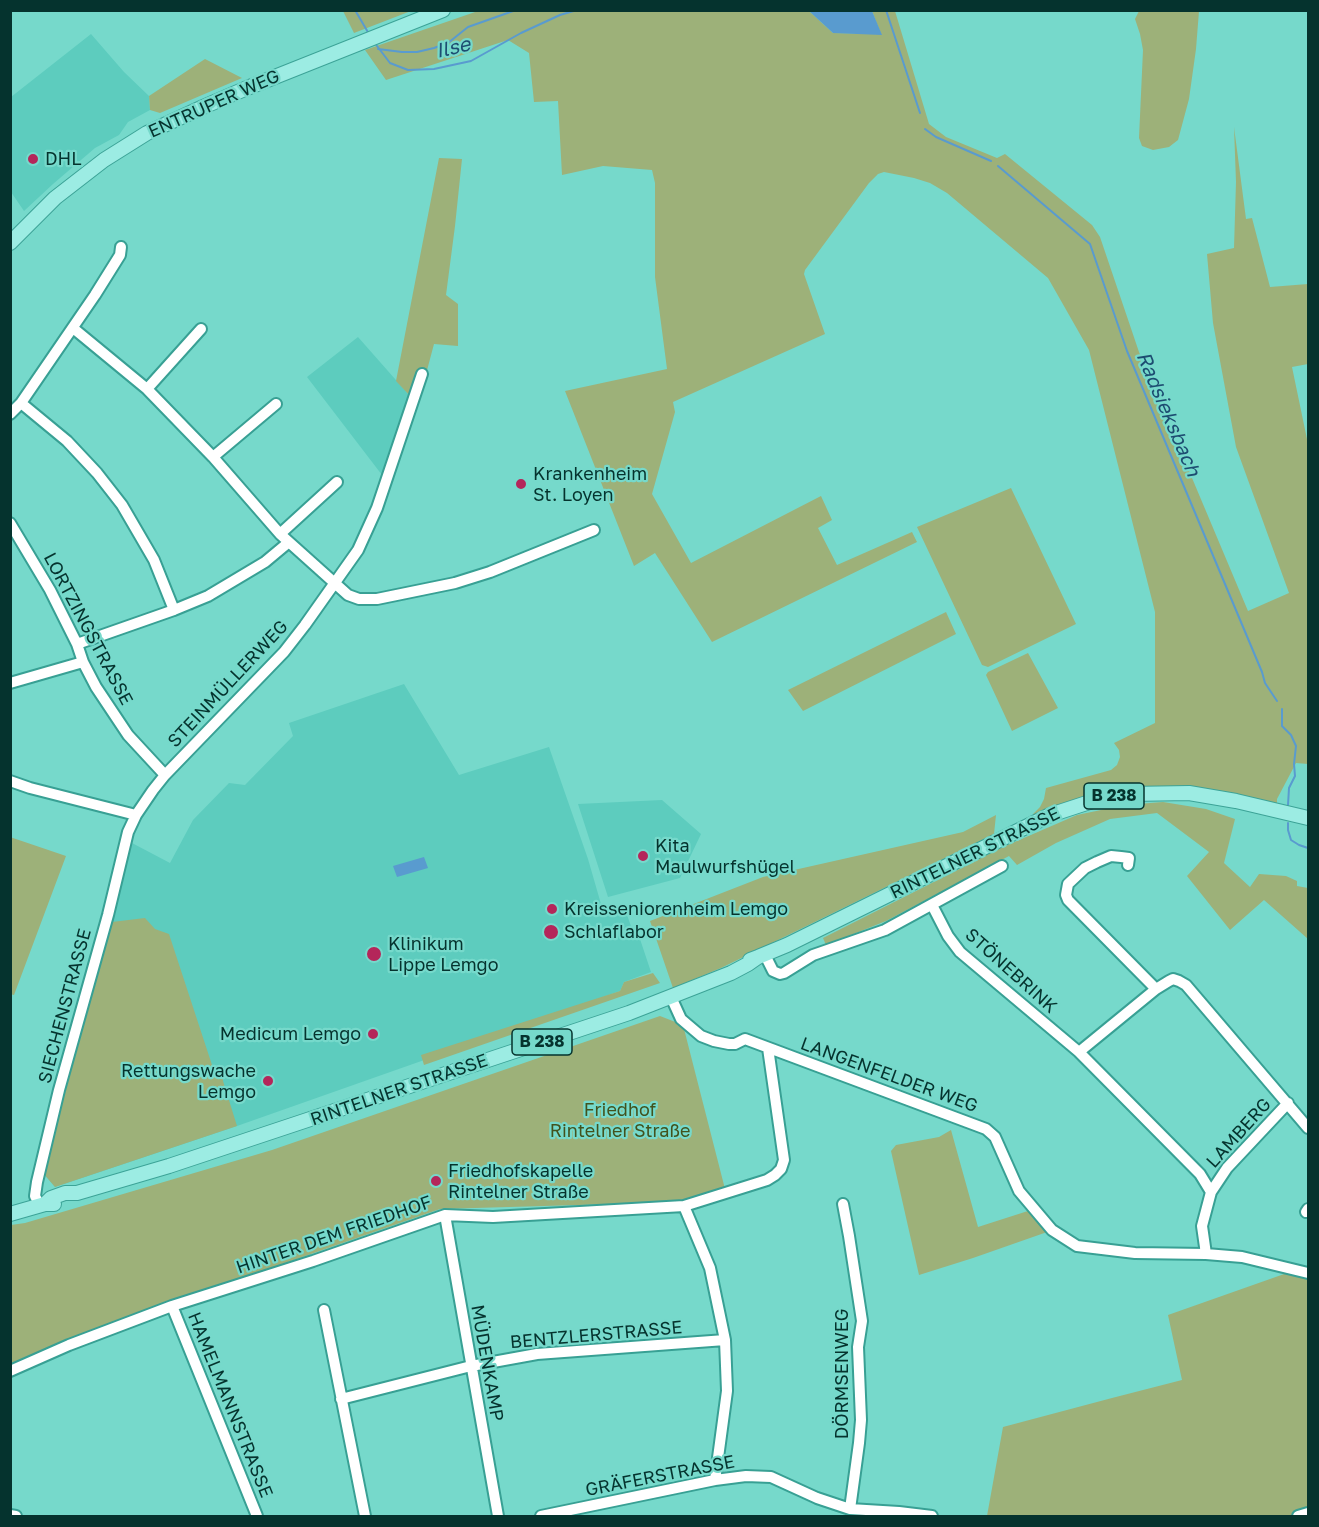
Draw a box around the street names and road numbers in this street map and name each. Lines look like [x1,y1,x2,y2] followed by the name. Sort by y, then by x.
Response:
[145,65,283,143] street label: ENTRUPER WEG
[39,549,137,709] street label: LORTZINGSTRASSE
[163,616,293,752] street label: STEINMÜLLERWEG
[1084,783,1144,809] road number: B 238
[887,803,1063,903] street label: RINTELNER STRASSE
[961,924,1061,1018] street label: STÖNEBRINK
[34,926,96,1086] street label: SIECHENSTRASSE
[512,1029,572,1055] road number: B 238
[797,1033,981,1117] street label: LANGENFELDER WEG
[308,1050,490,1130] street label: RINTELNER STRASSE
[1202,1094,1276,1172] street label: LAMBERG
[233,1191,435,1279] street label: HINTER DEM FRIEDHOF
[466,1303,508,1423] street label: MÜDENKAMP
[183,1309,277,1501] street label: HAMELMANNSTRASSE
[831,1309,853,1439] street label: DÖRMSENWEG
[509,1317,683,1353] street label: BENTZLERSTRASSE
[584,1451,736,1501] street label: GRÄFERSTRASSE

